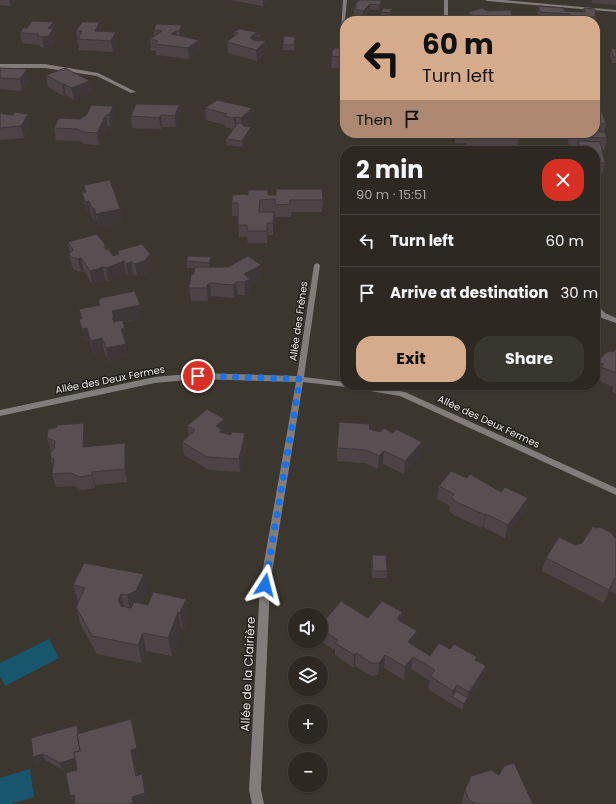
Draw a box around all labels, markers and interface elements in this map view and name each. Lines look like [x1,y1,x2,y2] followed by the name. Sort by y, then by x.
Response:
[422,25,494,64] text: 60 m
[356,32,408,84] icon: left
[422,63,494,88] text: Turn left
[401,108,423,130] icon: arrive
[356,109,393,130] text: Then
[356,153,423,186] text: 2 min
[542,159,584,201] button: close
[356,185,426,204] text: 90 m · 15:51
[356,230,378,252] icon: left
[390,230,454,251] text: Turn left
[546,230,584,251] text: 60 m
[285,280,312,362] street label: Allée des Frênes
[356,282,378,304] icon: arrive
[390,282,548,303] text: Arrive at destination
[560,282,598,303] text: 30 m
[356,336,466,382] button: Exit
[474,336,584,382] button: Share
[181,359,215,393] pin
[54,361,166,397] street label: Allée des Deux Fermes
[187,365,209,387] icon: arrive
[435,391,542,452] street label: Allée des Deux Fermes
[244,564,286,606] position arrow
[288,608,328,792] map controls
[288,608,328,648] button: sound
[236,616,259,732] street label: Allée de la Clairière
[288,656,328,696] button: layers
[288,704,328,744] button: +
[288,752,328,792] button: −

